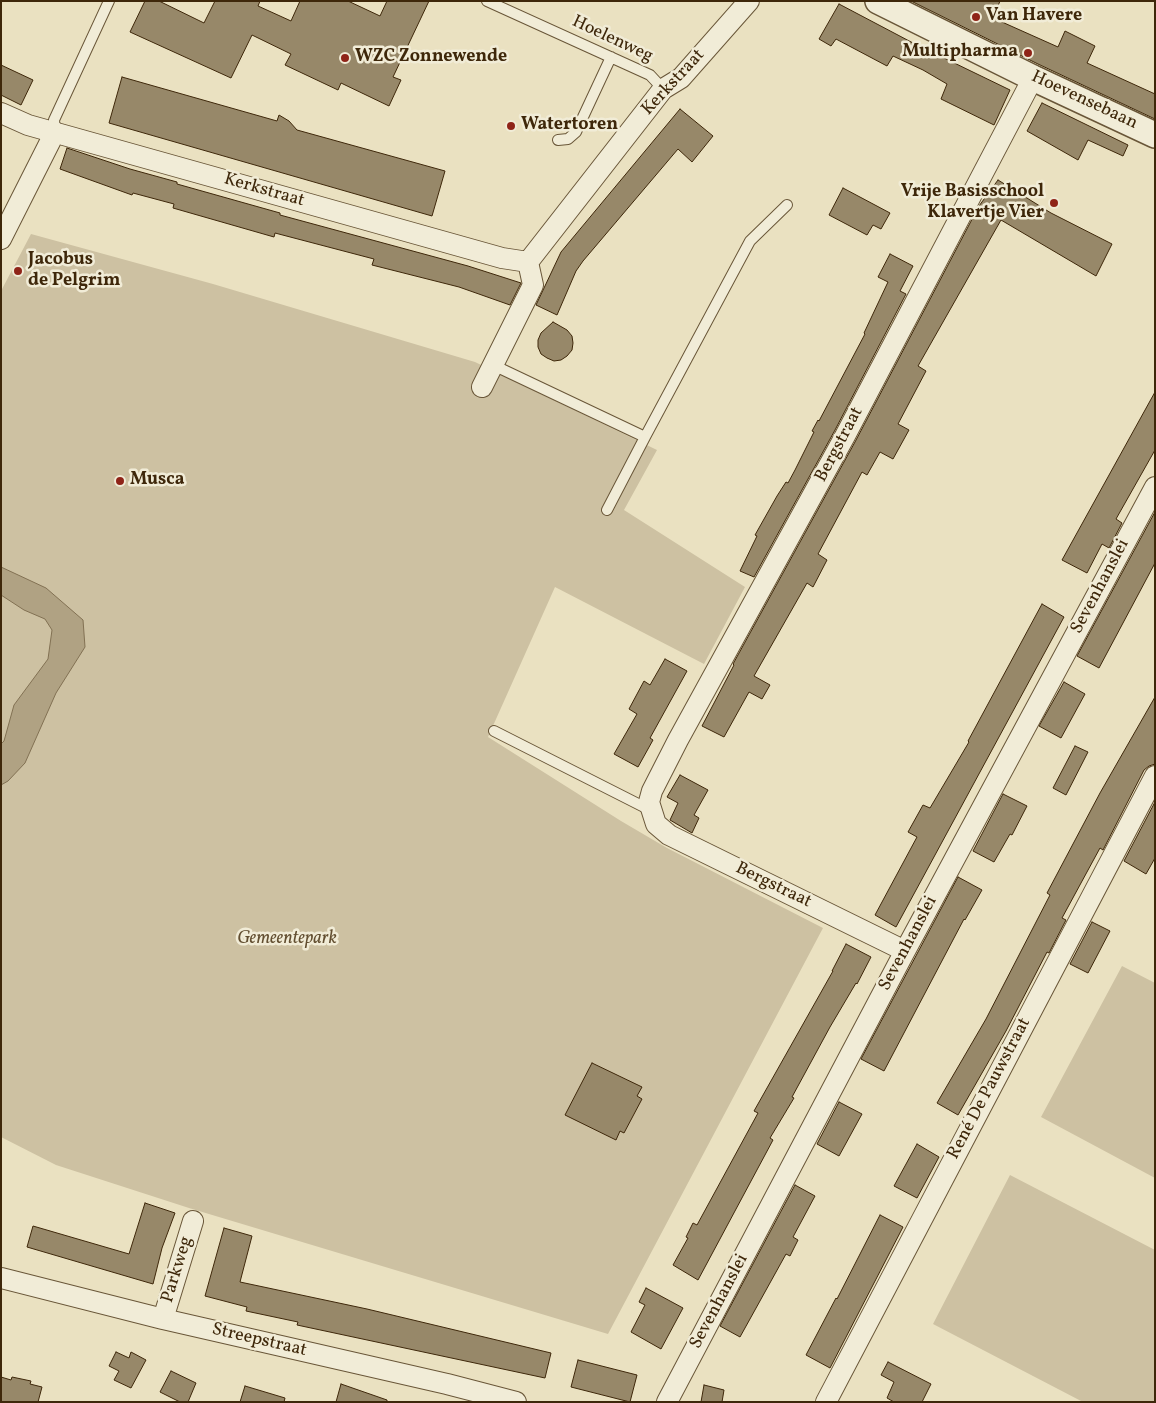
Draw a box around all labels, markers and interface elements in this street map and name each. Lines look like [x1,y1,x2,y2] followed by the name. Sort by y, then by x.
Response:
[986,6,1082,28] place label: Van Havere
[970,11,982,23] marker: Van Havere
[568,12,656,68] street label: Hoelenweg
[902,42,1018,64] place label: Multipharma
[638,45,710,121] street label: Kerkstraat
[355,47,507,69] place label: WZC Zonnewende
[1022,47,1034,59] marker: Multipharma
[339,52,351,64] marker: WZC Zonnewende
[1027,67,1141,135] street label: Hoevensebaan
[521,115,618,137] place label: Watertoren
[505,120,517,132] marker: Watertoren
[221,169,307,213] street label: Kerkstraat
[901,182,1044,224] place label: Vrije Basisschool Klavertje Vier
[1048,197,1060,209] marker: Vrije Basisschool Klavertje Vier
[28,250,120,292] place label: Jacobus de Pelgrim
[12,265,24,277] marker: Jacobus de Pelgrim
[811,404,869,486] street label: Bergstraat
[130,470,185,492] place label: Musca
[114,475,126,487] marker: Musca
[1067,536,1135,638] street label: Sevenhanslei
[731,858,815,914] street label: Bergstraat
[875,893,943,995] street label: Sevenhanslei
[237,929,337,951] park label: Gemeentepark
[944,1015,1036,1163] street label: René De Pauwstraat
[158,1234,198,1306] street label: Parkweg
[686,1251,754,1353] street label: Sevenhanslei
[209,1320,309,1362] street label: Streepstraat

